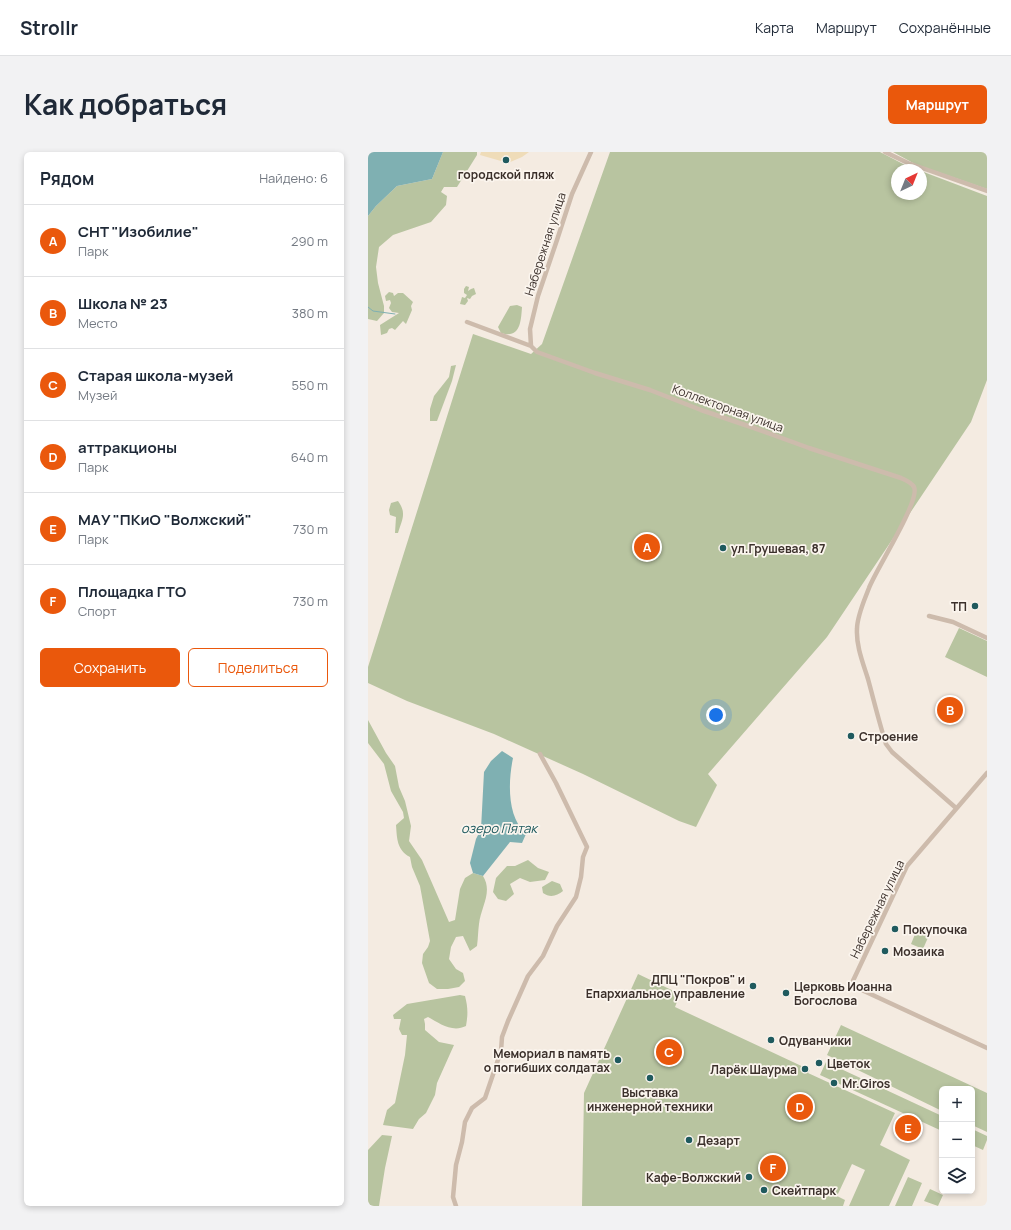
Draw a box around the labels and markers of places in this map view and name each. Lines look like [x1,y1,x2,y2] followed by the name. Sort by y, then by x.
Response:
[501,155,511,165] marker: городской пляж
[458,166,555,183] place label: городской пляж
[634,532,660,562] pin: A
[731,540,825,557] place label: ул.Грушевая, 87
[718,543,728,553] marker: ул.Грушевая, 87
[951,598,967,615] place label: ТП
[970,601,980,611] marker: ТП
[937,695,963,725] pin: B
[859,728,918,745] place label: Строение
[846,731,856,741] marker: Строение
[903,921,967,938] place label: Покупочка
[890,924,900,934] marker: Покупочка
[893,943,944,960] place label: Мозаика
[880,946,890,956] marker: Мозаика
[586,971,745,1002] place label: ДПЦ "Покров" и Епархиальное управление
[794,978,892,1009] place label: Церковь Иоанна Богослова
[748,981,758,991] marker: ДПЦ "Покров" и Епархиальное управление
[781,988,791,998] marker: Церковь Иоанна Богослова
[779,1032,851,1049] place label: Одуванчики
[766,1035,776,1045] marker: Одуванчики
[656,1037,682,1067] pin: C
[484,1045,610,1076] place label: Мемориал в память о погибших солдатах
[613,1055,623,1065] marker: Мемориал в память о погибших солдатах
[827,1055,870,1072] place label: Цветок
[814,1058,824,1068] marker: Цветок
[710,1061,797,1078] place label: Ларёк Шаурма
[800,1064,810,1074] marker: Ларёк Шаурма
[645,1073,655,1083] marker: Выставка инженерной техники
[842,1075,891,1092] place label: Mr.Giros
[829,1078,839,1088] marker: Mr.Giros
[587,1084,713,1115] place label: Выставка инженерной техники
[787,1092,813,1122] pin: D
[895,1113,921,1143] pin: E
[697,1132,741,1149] place label: Дезарт
[684,1135,694,1145] marker: Дезарт
[760,1153,786,1183] pin: F
[646,1169,741,1186] place label: Кафе-Волжский
[744,1172,754,1182] marker: Кафе-Волжский
[772,1182,837,1199] place label: Скейтпарк
[759,1185,769,1195] marker: Скейтпарк

